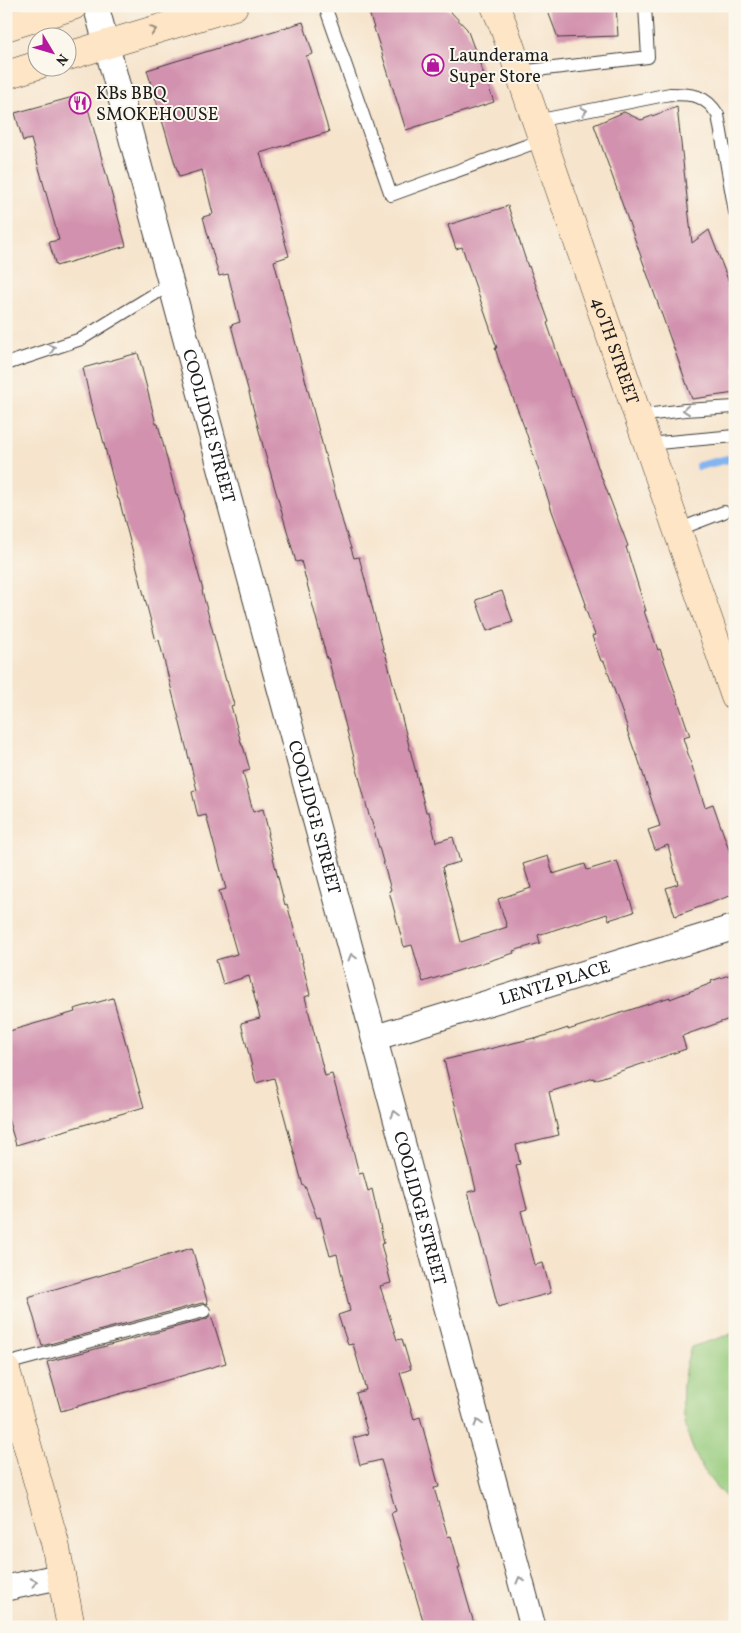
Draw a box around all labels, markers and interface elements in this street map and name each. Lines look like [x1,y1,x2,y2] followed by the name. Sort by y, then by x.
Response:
[148,26,157,36] one-way arrow
[28,28,78,78] north arrow
[449,44,549,90] place label: Launderama Super Store
[50,49,72,69] text: N
[421,53,445,77] shop icon: Launderama Super Store
[96,82,219,128] place label: KBs BBQ SMOKEHOUSE
[68,91,92,115] restaurant icon: KBs BBQ SMOKEHOUSE
[579,107,588,117] one-way arrow
[584,294,644,408] street label: 40TH STREET
[48,344,56,354] one-way arrow
[175,347,241,507] street label: COOLIDGE STREET
[682,404,690,415] one-way arrow
[281,738,346,898] street label: COOLIDGE STREET
[348,953,358,961] one-way arrow
[497,955,614,1013] street label: LENTZ PLACE
[390,1110,400,1118] one-way arrow
[386,1129,451,1289] street label: COOLIDGE STREET
[473,1418,484,1427] one-way arrow
[515,1575,526,1584] one-way arrow
[30,1577,39,1588] one-way arrow

